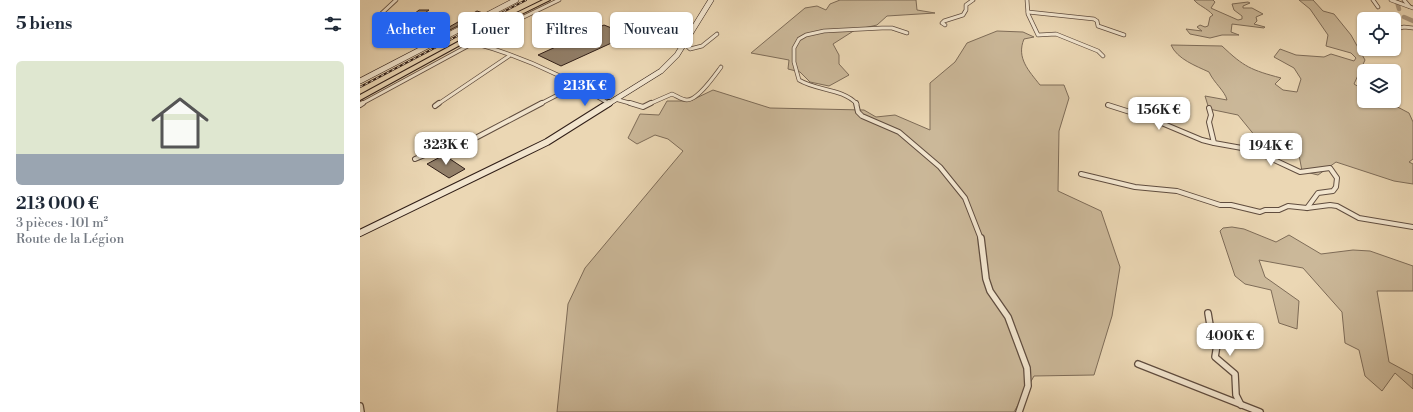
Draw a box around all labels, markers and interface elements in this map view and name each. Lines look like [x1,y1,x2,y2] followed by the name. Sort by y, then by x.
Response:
[372,12,450,48] chip: Acheter
[458,12,524,48] chip: Louer
[532,12,602,48] chip: Filtres
[610,12,693,48] chip: Nouveau
[1357,12,1401,108] map controls
[1357,12,1401,56] button: locate
[16,13,72,35] text: 5 biens
[322,13,344,35] icon: filters
[1357,64,1401,108] button: layers
[552,73,618,107] pin: 213K €
[563,78,607,94] text: 213K €
[144,87,216,159] icon: home
[1126,97,1192,131] pin: 156K €
[1137,102,1181,118] text: 156K €
[413,132,479,166] pin: 323K €
[1238,133,1304,167] pin: 194K €
[424,137,468,153] text: 323K €
[1249,138,1293,154] text: 194K €
[16,193,99,215] text: 213 000 €
[16,215,108,231] text: 3 pièces · 101 m²
[16,231,124,247] text: Route de la Légion
[1197,323,1263,357] pin: 400K €
[1206,328,1254,344] text: 400K €

